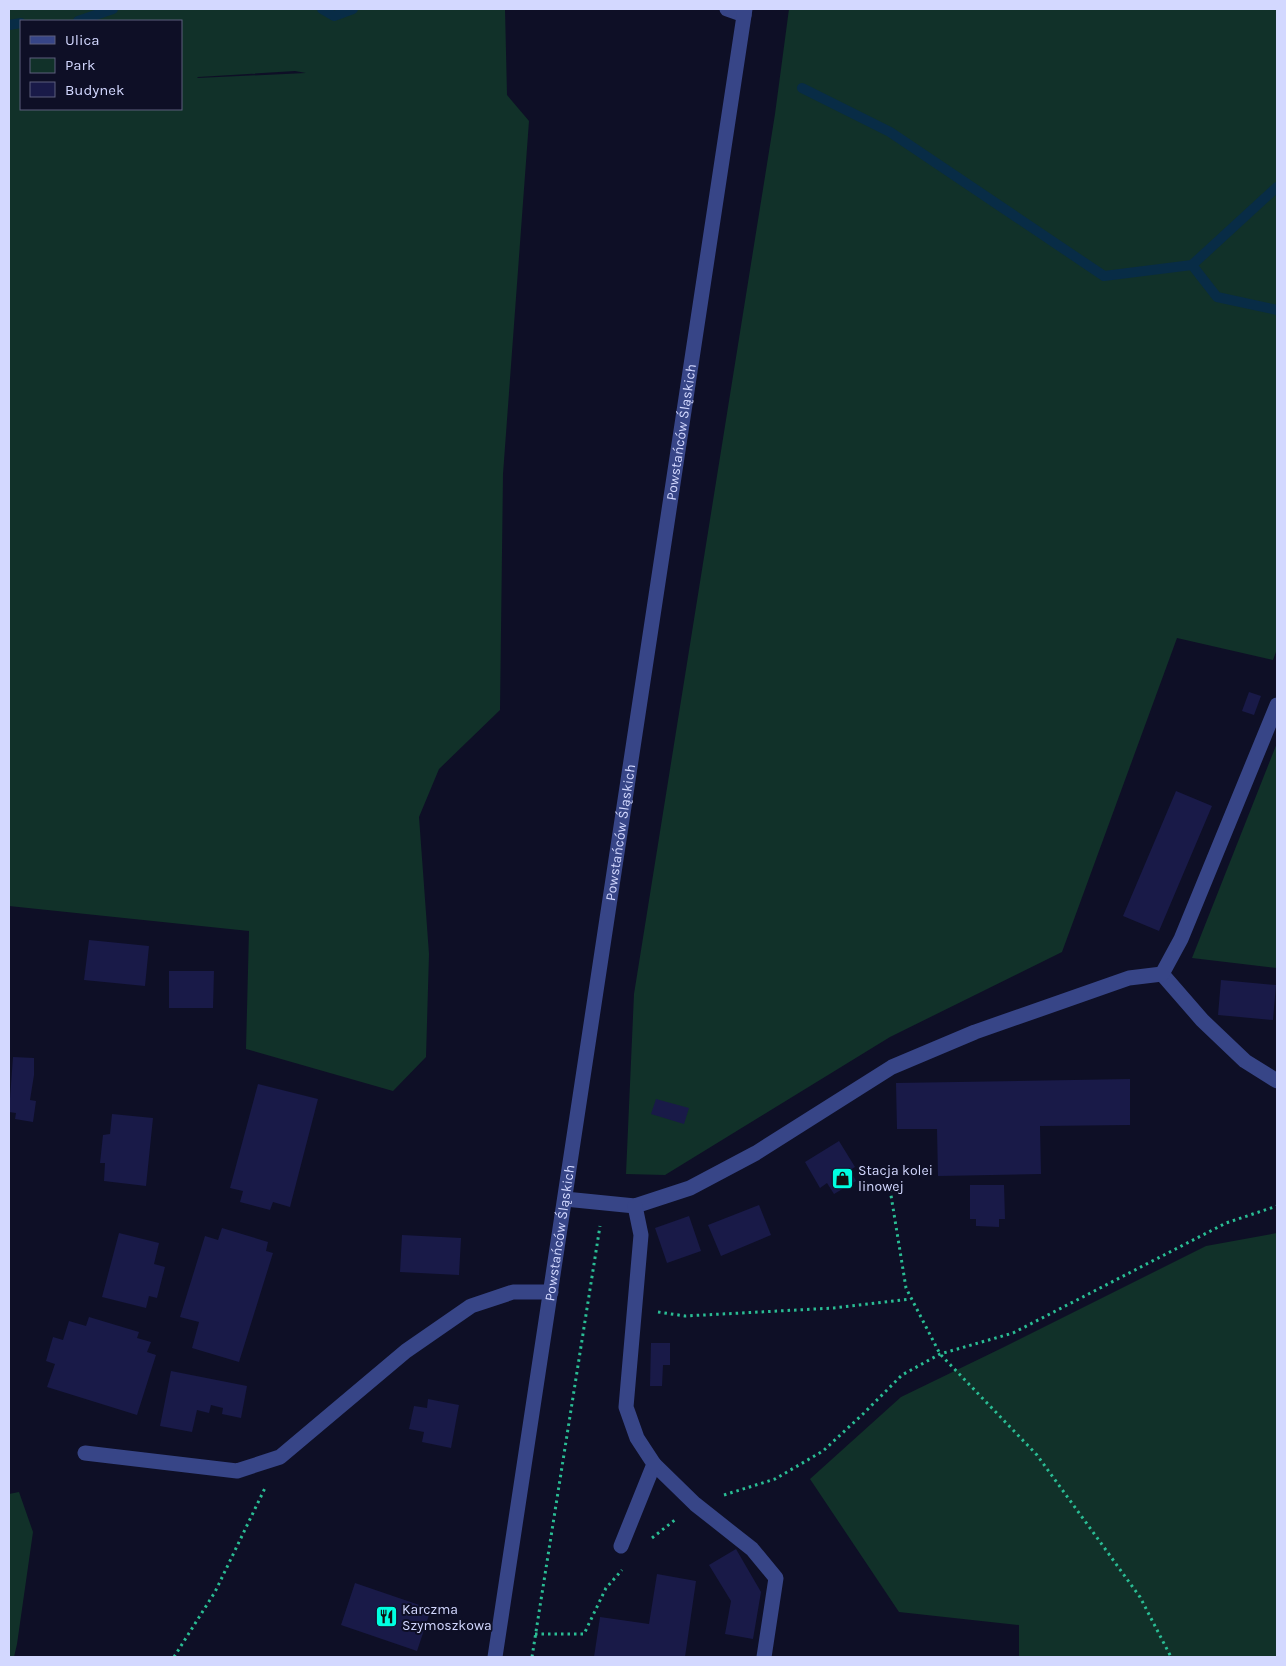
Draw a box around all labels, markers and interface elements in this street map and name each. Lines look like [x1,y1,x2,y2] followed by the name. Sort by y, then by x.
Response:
[20,20,182,110] legend
[65,31,99,49] text: Ulica
[65,56,95,74] text: Park
[65,81,124,99] text: Budynek
[663,363,700,502] street label: Powstańców Śląskich
[602,763,639,902] street label: Powstańców Śląskich
[858,1162,933,1195] place label: Stacja kolei linowej
[541,1163,579,1302] street label: Powstańców Śląskich
[830,1166,854,1190] shop icon: Stacja kolei linowej
[402,1601,492,1634] place label: Karczma Szymoszkowa
[374,1605,398,1629] restaurant icon: Karczma Szymoszkowa

